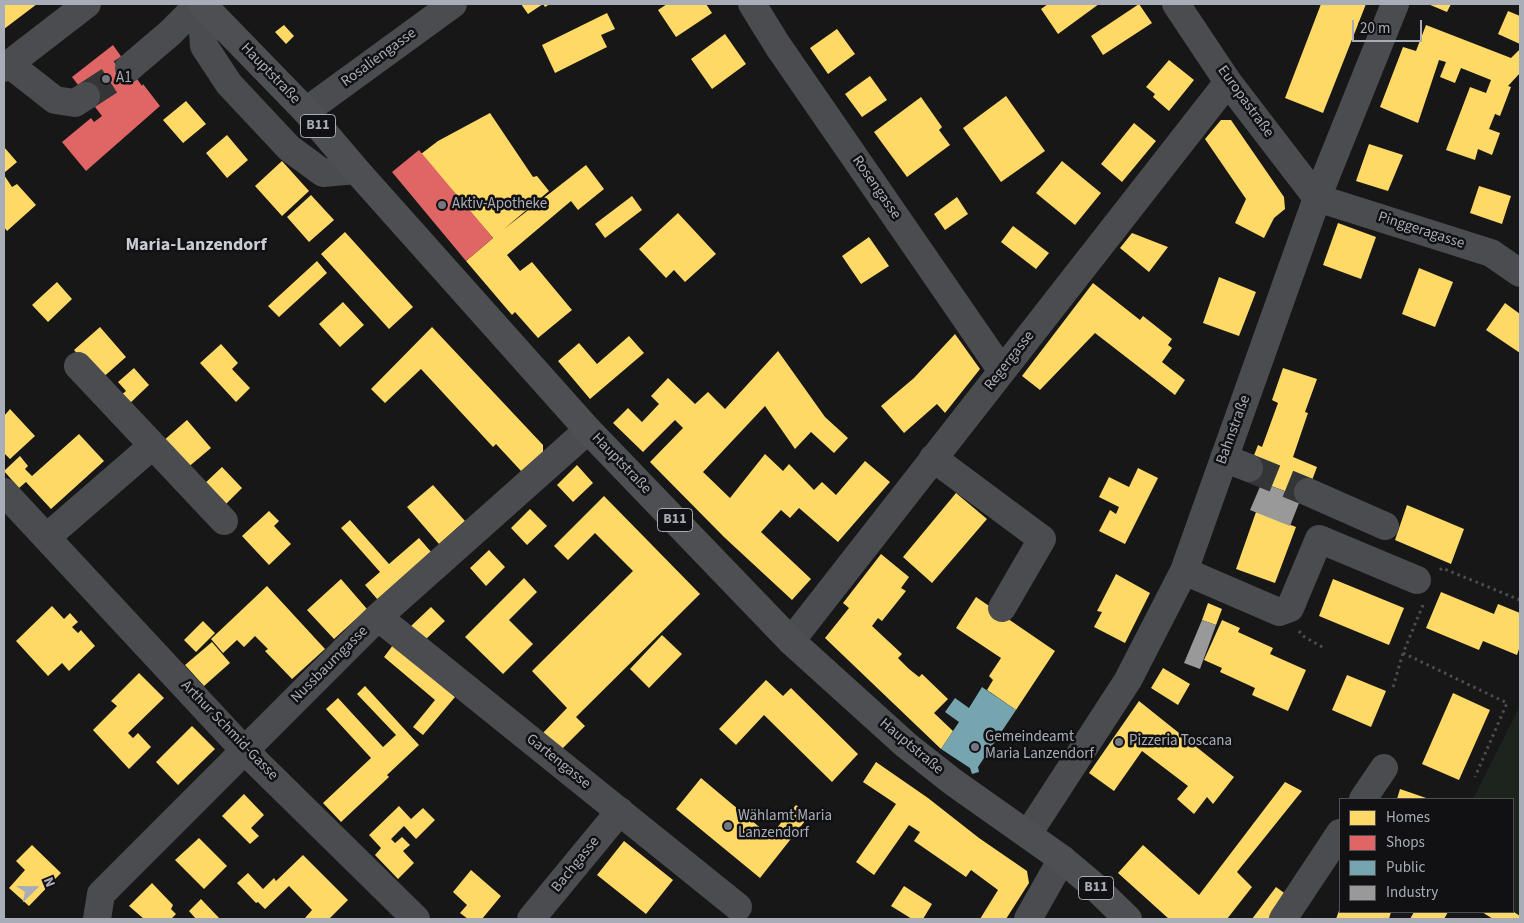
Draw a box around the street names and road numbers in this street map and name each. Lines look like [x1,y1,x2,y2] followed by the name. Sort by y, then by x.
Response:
[338,25,420,91] street label: Rosaliengasse
[236,40,304,108] street label: Hauptstraße
[1213,63,1277,141] street label: Europastraße
[300,114,336,138] road number: B11
[848,153,904,223] street label: Rosengasse
[1375,209,1467,253] street label: Pinggeragasse
[981,328,1039,394] street label: Regergasse
[1213,393,1255,467] street label: Bahnstraße
[587,430,655,498] street label: Hauptstraße
[658,508,692,532] road number: B11
[288,623,372,707] street label: Nussbaumgasse
[177,677,281,785] street label: Arthur Schmid-Gasse
[875,715,947,779] street label: Hauptstraße
[522,731,594,793] street label: Gartengasse
[548,834,604,896] street label: Bachgasse
[1078,876,1114,900] road number: B11

